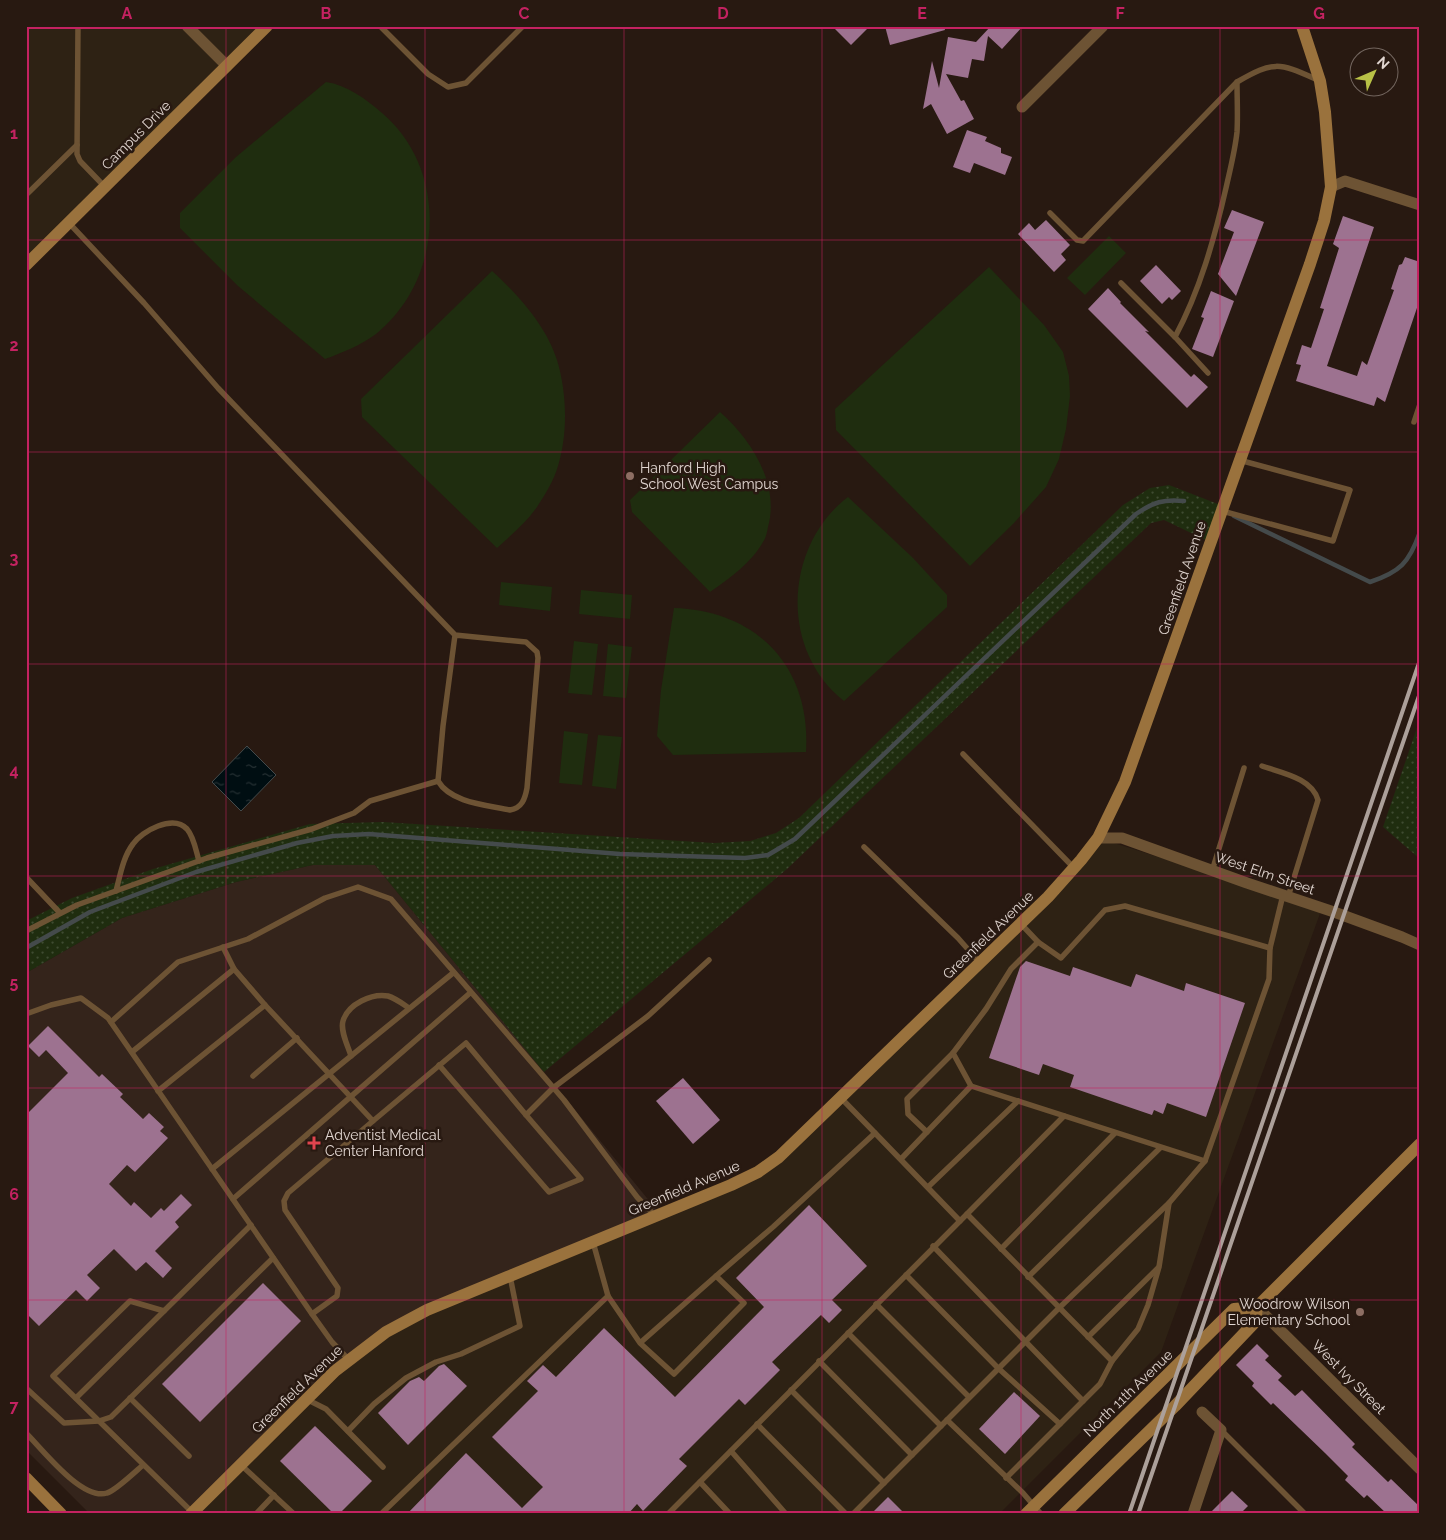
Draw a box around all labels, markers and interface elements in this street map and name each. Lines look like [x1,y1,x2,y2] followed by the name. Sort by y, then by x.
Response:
[122,4,133,23] text: A
[321,4,332,23] text: B
[519,4,530,23] text: C
[717,4,729,23] text: D
[917,4,927,23] text: E
[1115,4,1125,23] text: F
[1313,4,1325,23] text: G
[1348,48,1398,98] north arrow
[1374,53,1393,72] text: N
[98,97,174,173] street label: Campus Drive
[10,124,18,143] text: 1
[9,336,19,355] text: 2
[640,460,778,492] place label: Hanford High School West Campus
[624,470,636,482] marker: Hanford High School West Campus
[1155,519,1209,637] street label: Greenfield Avenue
[10,549,19,568] text: 3
[9,761,19,780] text: 4
[1213,848,1317,898] street label: West Elm Street
[940,888,1036,982] street label: Greenfield Avenue
[10,973,19,992] text: 5
[325,1127,441,1159] place label: Adventist Medical Center Hanford
[307,1136,321,1150] marker: Adventist Medical Center Hanford
[626,1157,742,1219] street label: Greenfield Avenue
[9,1185,19,1204] text: 6
[1227,1296,1350,1328] place label: Woodrow Wilson Elementary School
[1354,1306,1366,1318] marker: Woodrow Wilson Elementary School
[1309,1337,1389,1417] street label: West Ivy Street
[249,1342,345,1436] street label: Greenfield Avenue
[1080,1346,1176,1440] street label: North 11th Avenue
[10,1397,19,1416] text: 7

